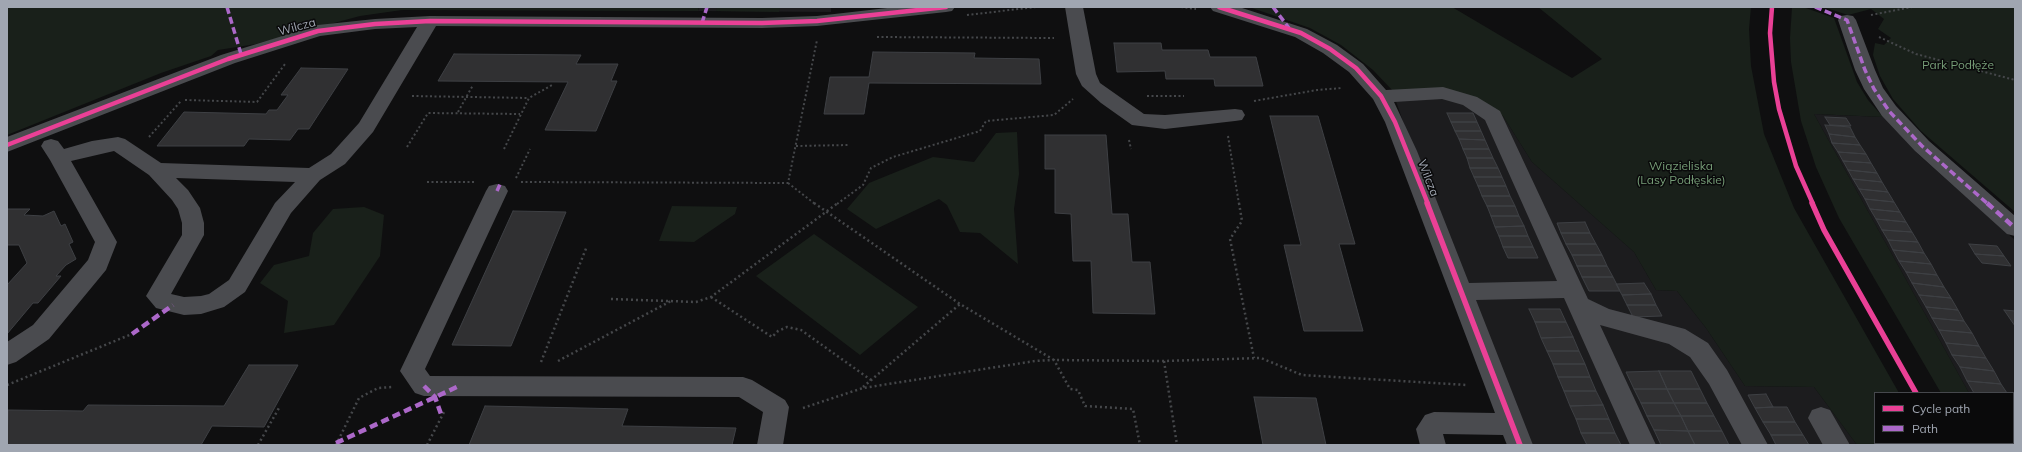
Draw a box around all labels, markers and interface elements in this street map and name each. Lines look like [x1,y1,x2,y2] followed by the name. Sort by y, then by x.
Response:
[277,15,317,39] street label: Wilcza
[1922,58,1994,72] park label: Park Podłęże
[1414,158,1442,198] street label: Wilcza
[1636,159,1726,187] park label: Wiązieliska (Lasy Podłęskie)
[1874,392,2014,444] legend
[1912,401,1970,416] text: Cycle path
[1912,421,1938,436] text: Path

